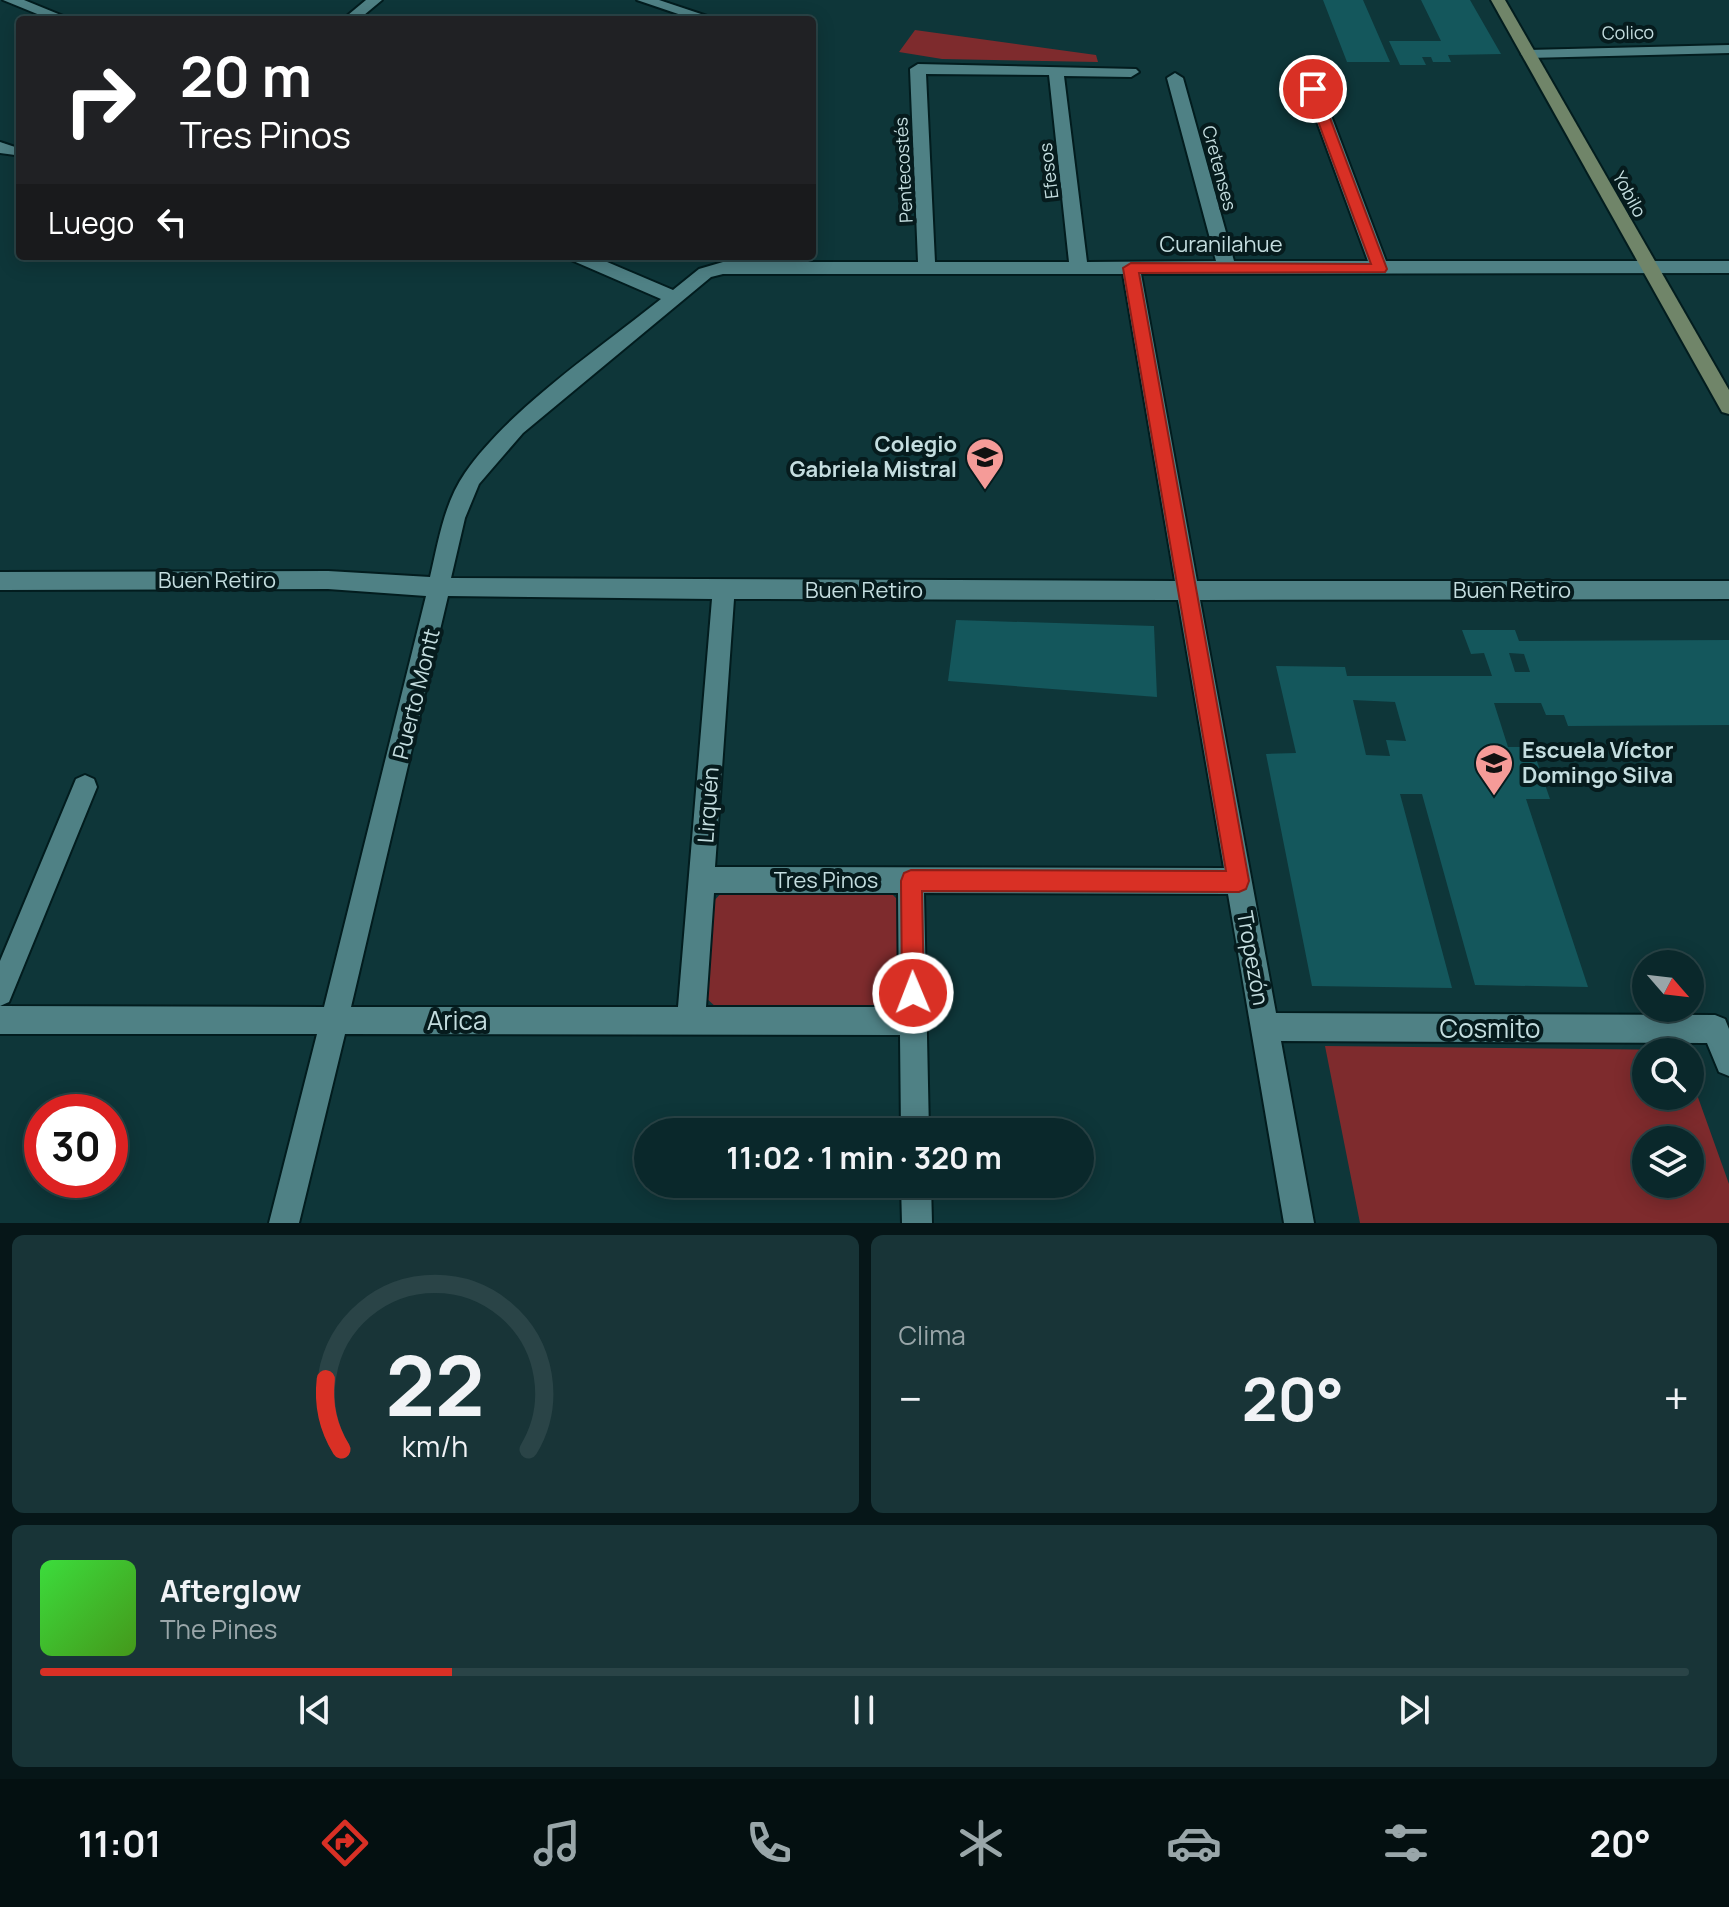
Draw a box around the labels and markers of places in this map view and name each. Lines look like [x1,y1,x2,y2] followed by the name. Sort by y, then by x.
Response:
[1279,55,1347,123] pin
[789,429,957,484] place label: Colegio Gabriela Mistral
[964,436,1006,491] school or university icon: Colegio Gabriela Mistral
[1522,735,1674,790] place label: Escuela Víctor Domingo Silva
[1473,742,1515,797] school or university icon: Escuela Víctor Domingo Silva

